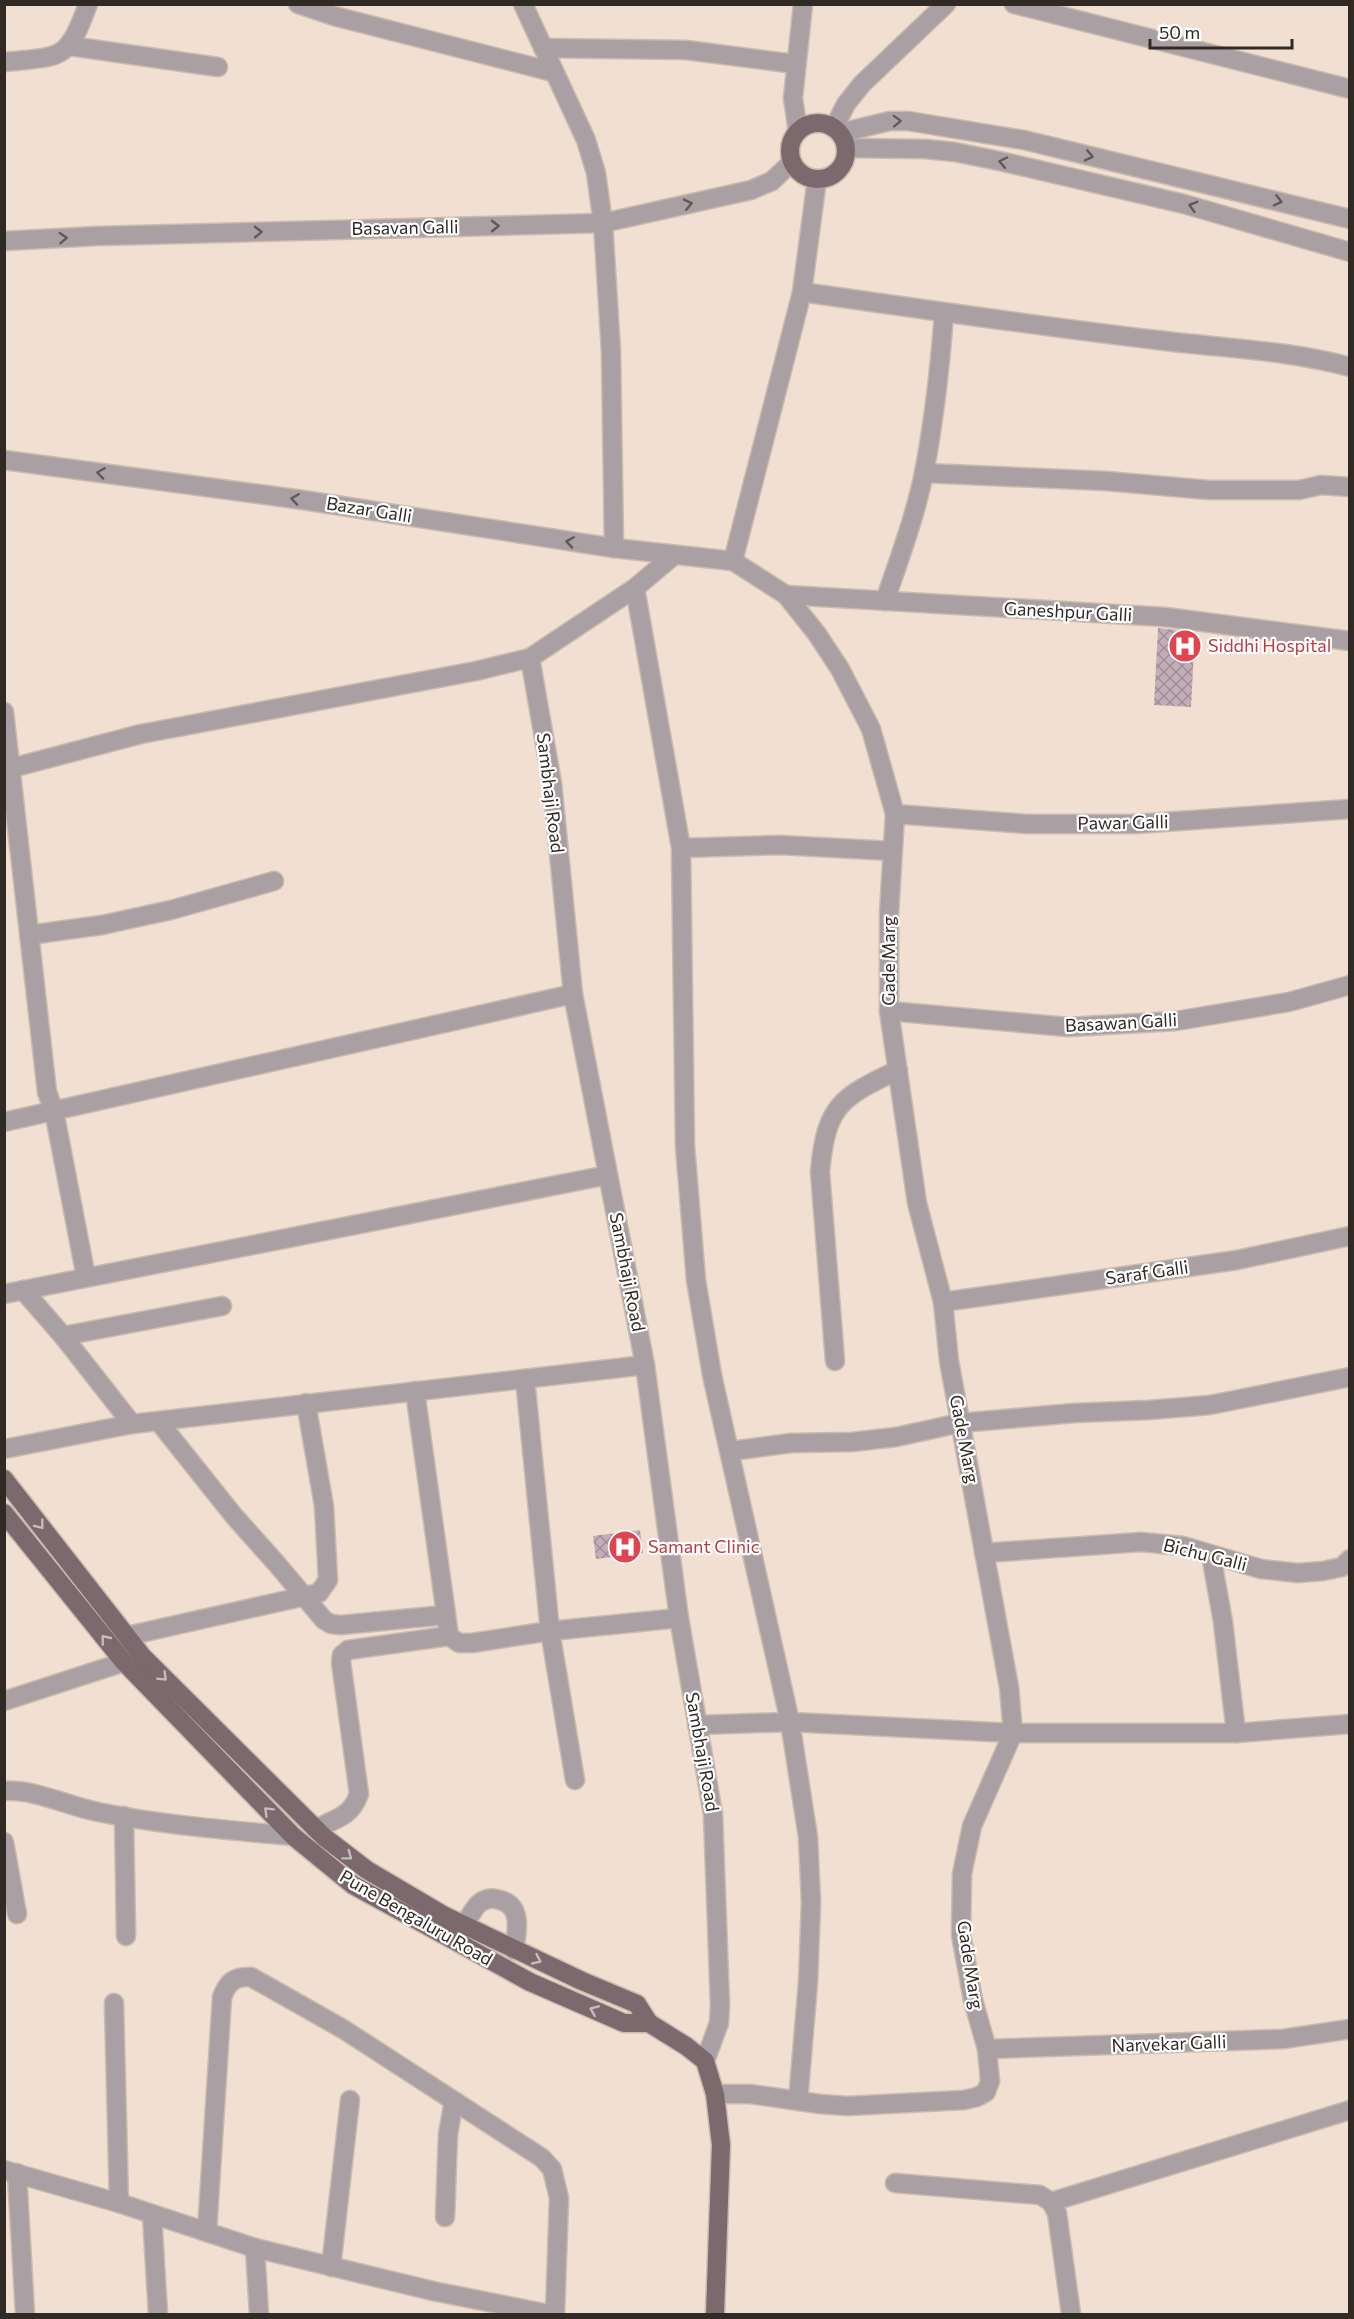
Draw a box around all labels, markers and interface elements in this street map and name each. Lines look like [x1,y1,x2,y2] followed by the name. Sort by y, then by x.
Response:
[1150,12,1292,50] scale bar
[1159,21,1200,43] text: 50 m
[893,115,902,127] one-way arrow
[1083,148,1093,161] one-way arrow
[998,156,1008,169] one-way arrow
[1273,194,1283,207] one-way arrow
[682,199,692,212] one-way arrow
[1188,201,1198,214] one-way arrow
[351,215,459,239] street label: Basavan Galli
[490,220,499,232] one-way arrow
[253,226,262,239] one-way arrow
[58,232,67,245] one-way arrow
[97,467,106,479] one-way arrow
[325,491,414,527] street label: Bazar Galli
[290,494,299,506] one-way arrow
[566,536,575,548] one-way arrow
[1003,597,1133,625] street label: Ganeshpur Galli
[1167,628,1203,664] hospital icon: Siddhi Hospital
[1208,634,1331,656] place label: Siddhi Hospital
[533,732,569,854] street label: Sambhaji Road
[1077,810,1169,834] street label: Pawar Galli
[877,916,899,1006] street label: Gade Marg
[1064,1008,1178,1036] street label: Basawan Galli
[606,1210,650,1333] street label: Sambhaji Road
[1104,1255,1190,1289] street label: Saraf Galli
[946,1393,984,1485] street label: Gade Marg
[33,1519,44,1530] one-way arrow
[607,1529,643,1565] hospital icon: Samant Clinic
[1161,1533,1249,1575] street label: Bichu Galli
[648,1535,760,1557] place label: Samant Clinic
[102,1635,113,1646] one-way arrow
[155,1669,166,1680] one-way arrow
[682,1690,724,1813] street label: Sambhaji Road
[265,1808,276,1819] one-way arrow
[342,1848,353,1859] one-way arrow
[336,1864,497,1970] street label: Pune Bengaluru Road
[953,1919,989,2011] street label: Gade Marg
[530,1953,541,1965] one-way arrow
[589,2005,600,2017] one-way arrow
[1111,2030,1227,2056] street label: Narvekar Galli

